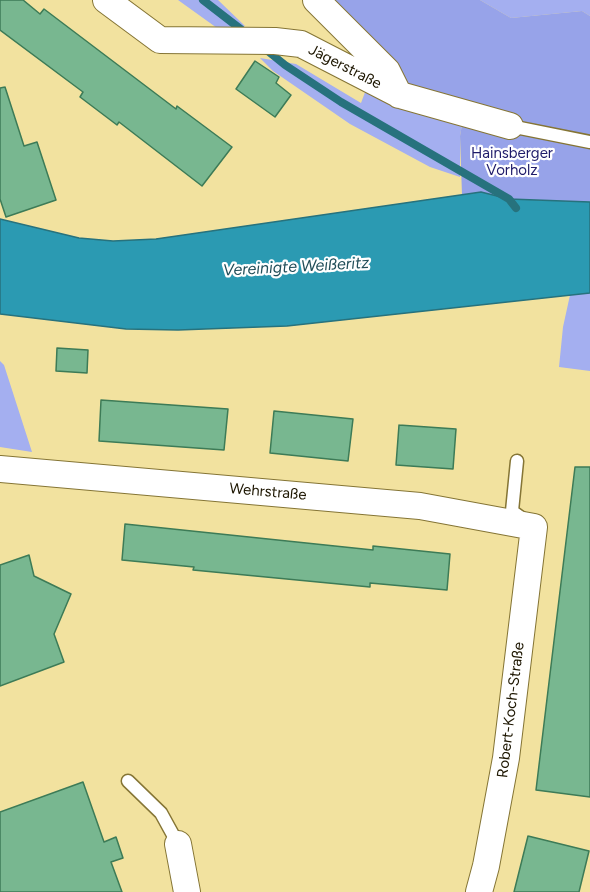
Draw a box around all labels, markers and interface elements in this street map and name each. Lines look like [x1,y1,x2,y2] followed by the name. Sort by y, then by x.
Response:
[306,41,384,93] street label: Jägerstraße
[471,145,553,180] park label: Hainsberger Vorholz
[223,254,369,280] water label: Vereinigte Weißeritz
[229,480,307,504] street label: Wehrstraße
[494,641,528,779] street label: Robert-Koch-Straße

